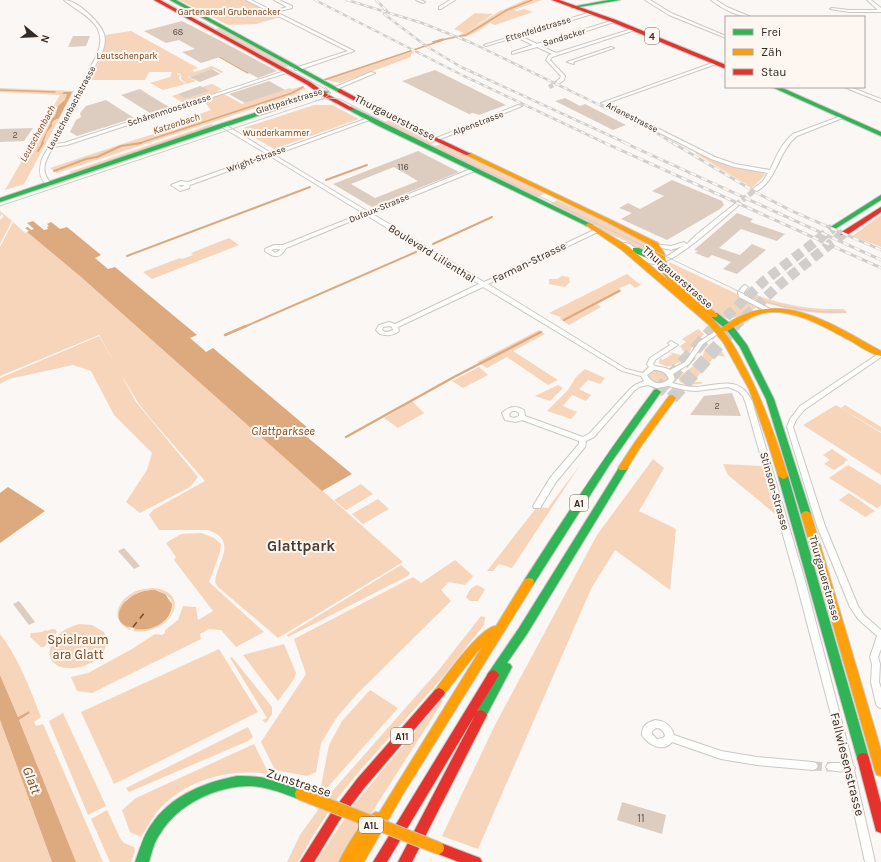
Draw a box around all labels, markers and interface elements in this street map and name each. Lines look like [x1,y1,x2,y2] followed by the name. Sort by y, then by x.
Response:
[178,7,281,17] park label: Gartenareal Grubenacker
[504,14,572,44] street label: Ettenfeldstrasse
[16,16,56,56] north arrow
[725,16,865,88] legend
[761,25,781,39] text: Frei
[542,26,587,48] street label: Sandacker
[173,27,184,37] house number: 68
[645,28,659,44] road number: 4
[38,33,52,45] text: N
[761,45,782,59] text: Zäh
[96,51,158,61] park label: Leutschenpark
[45,64,97,152] street label: Leutschenbachstrasse
[761,65,787,79] text: Stau
[255,86,324,116] street label: Glattparkstrasse
[126,92,212,128] street label: Schärenmoosstrasse
[352,92,437,143] street label: Thurgauerstrasse
[605,100,660,134] street label: Arianestrasse
[17,103,58,164] water label: Leutschenbach
[451,109,505,137] street label: Alpenstrasse
[151,111,201,137] water label: Katzenbach
[243,128,310,138] park label: Wunderkammer
[12,130,18,140] house number: 2
[225,144,287,174] street label: Wright-Strasse
[397,162,409,172] house number: 116
[348,191,411,225] street label: Dufaux-Strasse
[386,221,478,285] street label: Boulevard Lilienthal
[490,239,569,286] street label: Farman-Strasse
[640,243,716,311] street label: Thurgauerstrasse
[714,401,720,411] house number: 2
[251,424,315,438] water label: Glattparksee
[757,450,792,532] street label: Stinson-Strasse
[570,495,588,511] road number: A1
[806,534,843,623] street label: Thurgauerstrasse
[267,537,335,555] district label: Glattpark
[47,632,109,662] park label: Spielraum ara Glatt
[827,711,868,818] street label: Fallwiesenstrasse
[391,728,413,744] road number: A11
[19,764,45,797] water label: Glatt
[265,765,333,800] street label: Zunstrasse
[637,812,645,825] house number: 11
[359,817,383,833] road number: A1L

